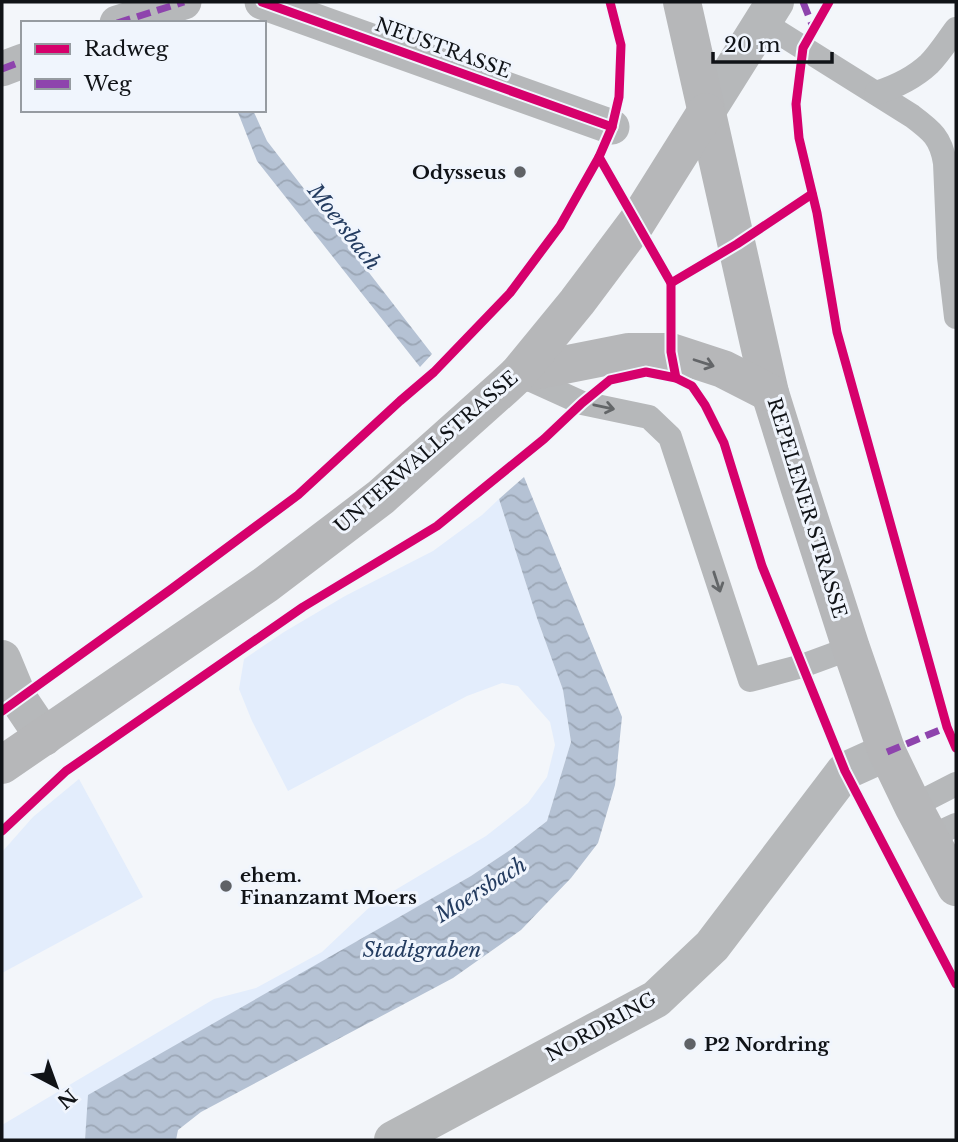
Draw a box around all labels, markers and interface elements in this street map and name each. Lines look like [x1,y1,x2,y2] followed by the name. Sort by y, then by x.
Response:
[372,13,514,83] street label: NEUSTRASSE
[21,21,266,112] legend
[713,21,832,65] scale bar
[724,32,781,58] text: 20 m
[84,36,169,62] text: Radweg
[83,71,132,97] text: Weg
[412,161,506,184] place label: Odysseus
[512,164,528,180] marker: Odysseus
[301,178,386,276] water label: Moersbach
[693,358,715,370] one-way arrow
[330,366,522,538] street label: UNTERWALLSTRASSE
[762,395,852,621] street label: REPELENER STRASSE
[592,401,615,415] one-way arrow
[712,570,725,592] one-way arrow
[429,852,532,929] water label: Moersbach
[240,864,417,909] place label: ehem. Finanzamt Moers
[218,878,234,894] marker: ehem. Finanzamt Moers
[363,937,481,963] water label: Stadtgraben
[542,987,661,1067] street label: NORDRING
[704,1033,831,1056] place label: P2 Nordring
[682,1036,698,1052] marker: P2 Nordring
[21,1051,91,1121] north arrow
[52,1084,81,1113] text: N

